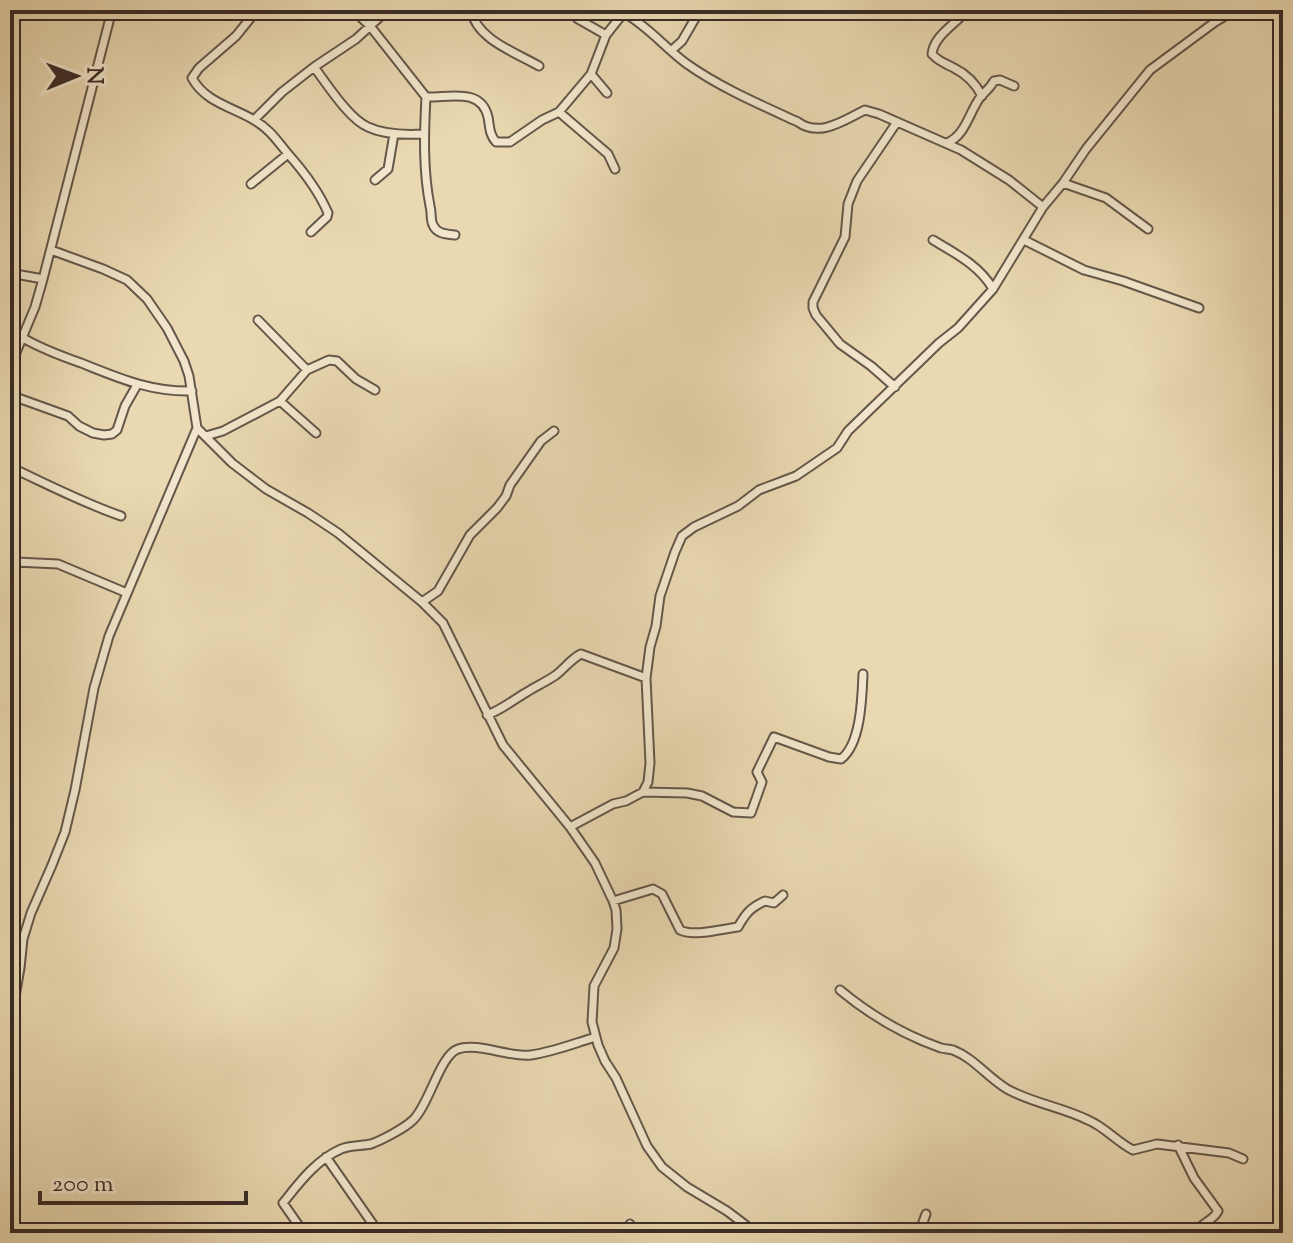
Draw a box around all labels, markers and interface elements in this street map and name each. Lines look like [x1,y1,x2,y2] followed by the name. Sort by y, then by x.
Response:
[36,36,116,116] north arrow
[77,67,109,85] text: N
[40,1155,246,1205] scale bar
[52,1168,114,1202] text: 200 m

